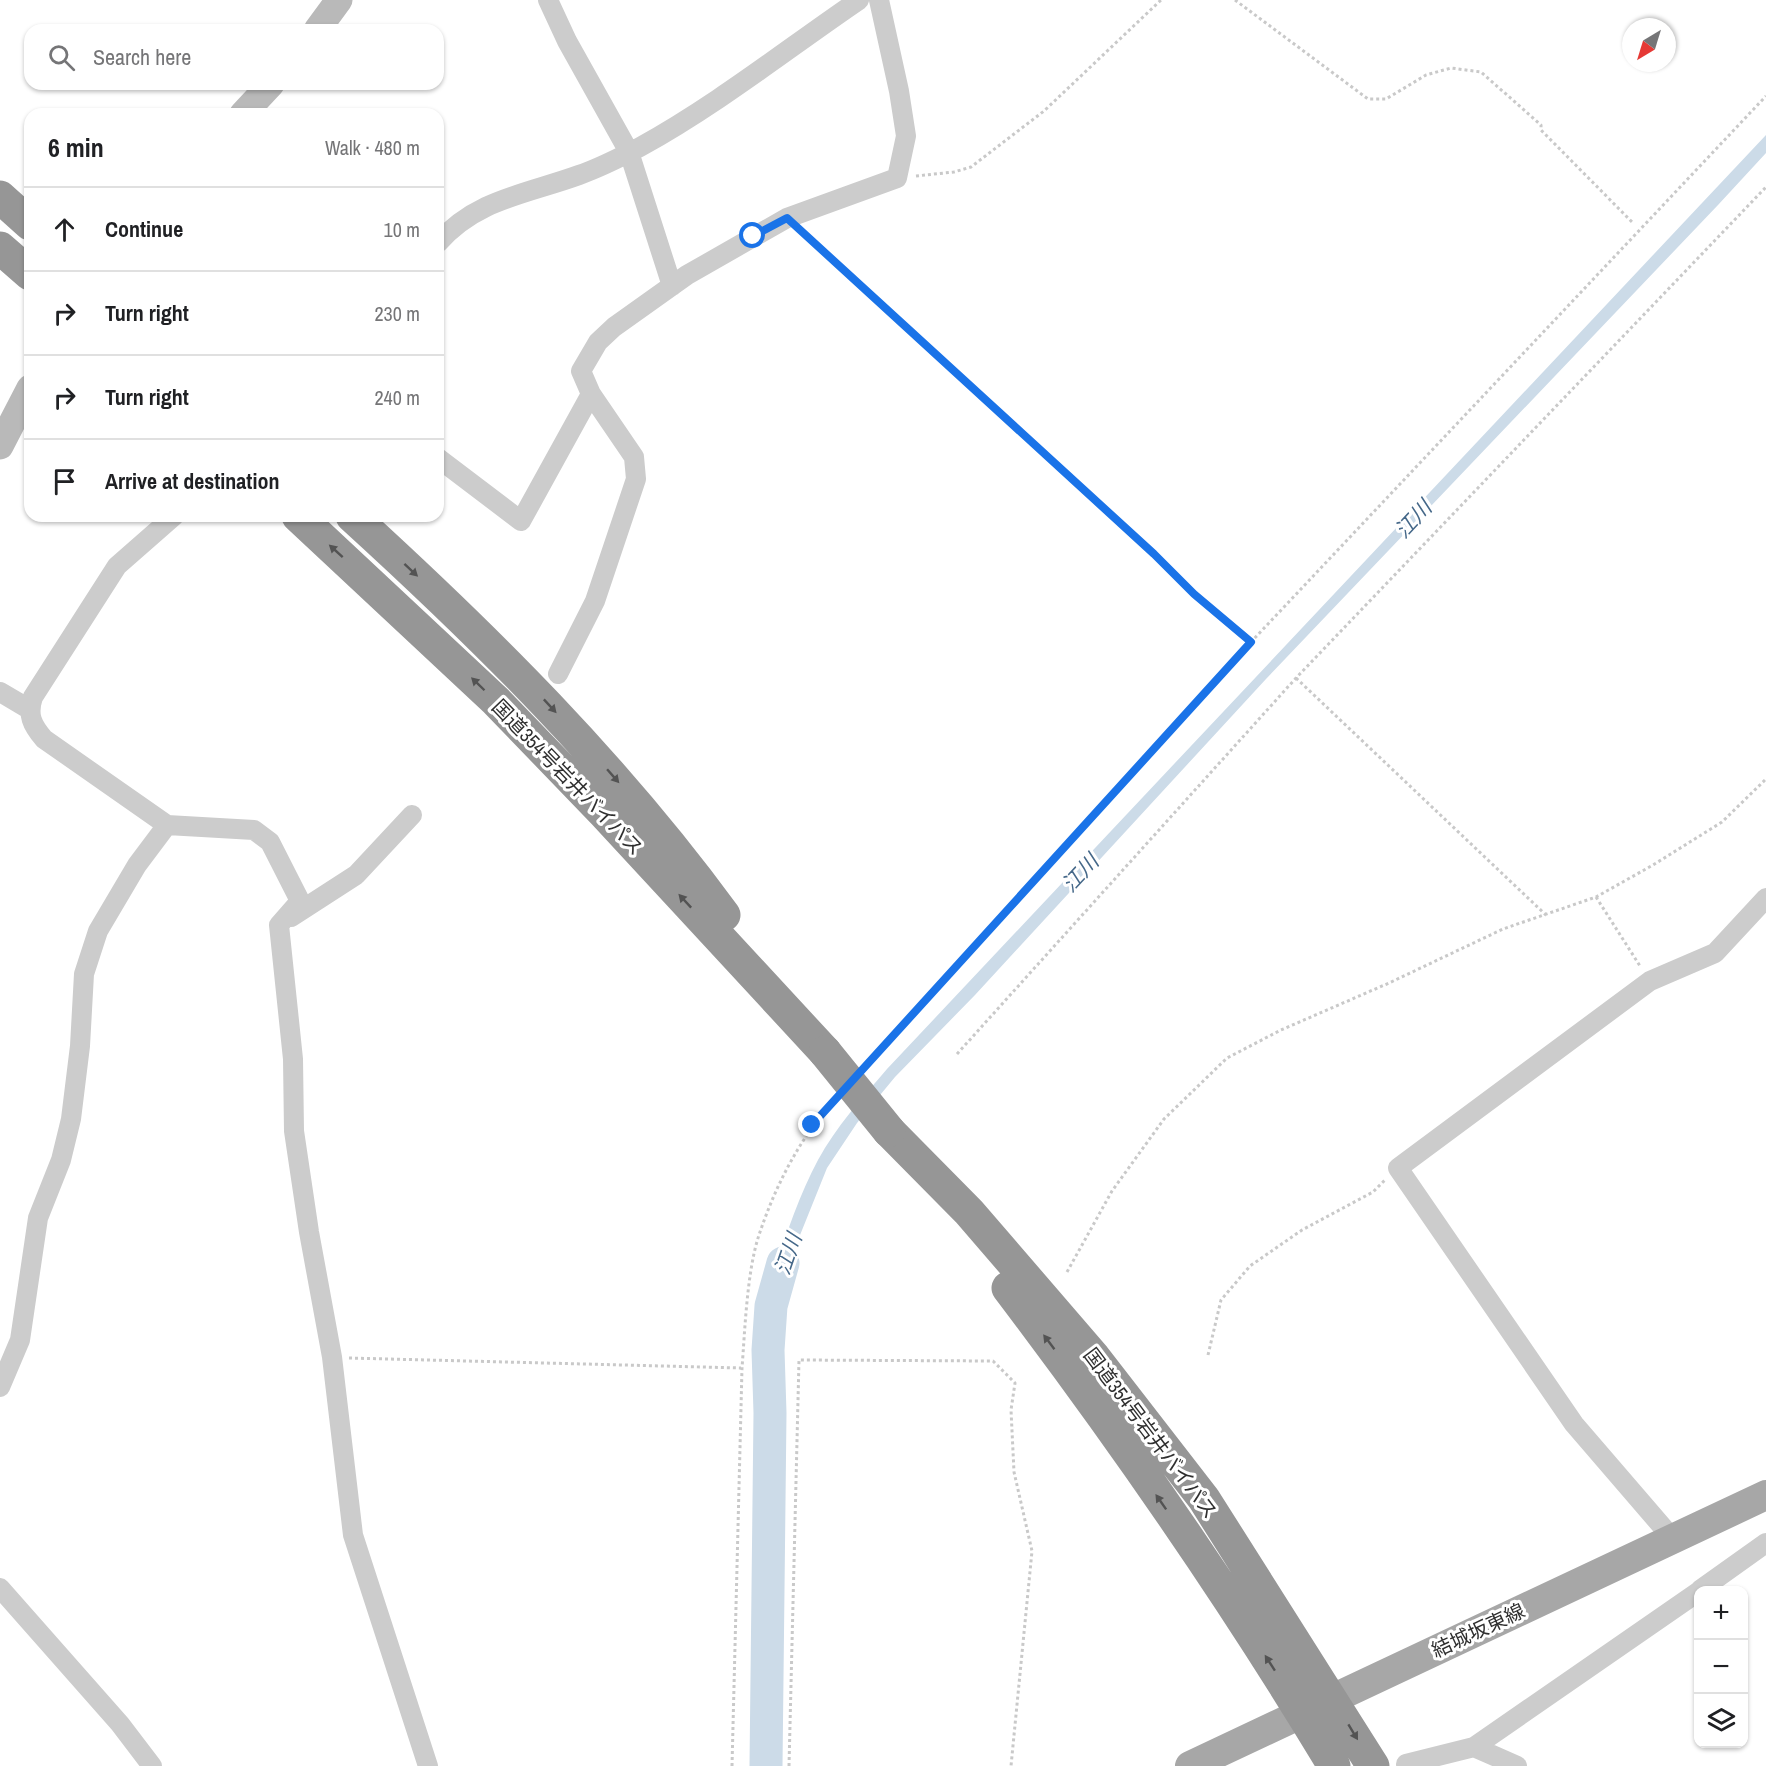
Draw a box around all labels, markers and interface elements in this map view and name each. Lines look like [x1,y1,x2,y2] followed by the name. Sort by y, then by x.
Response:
[1622,18,1676,72] north arrow
[24,24,444,90] search box
[45,41,78,74] icon: search
[93,42,191,72] text: Search here
[48,130,104,165] text: 6 min
[325,134,420,161] text: Walk · 480 m
[48,213,81,246] icon: ahead
[105,214,183,244] text: Continue
[384,216,420,243] text: 10 m
[739,222,765,248] route start
[48,297,81,330] icon: right
[105,298,189,328] text: Turn right
[374,300,420,327] text: 230 m
[48,381,81,414] icon: right
[105,382,189,412] text: Turn right
[374,384,420,411] text: 240 m
[48,465,81,498] icon: arrive
[105,466,279,496] text: Arrive at destination
[1388,492,1439,544] water label: 江川
[329,545,344,558] one-way arrow
[403,563,418,577] one-way arrow
[471,677,486,691] one-way arrow
[486,693,650,861] street label: 国道354号岩井バイパス
[543,698,556,713] one-way arrow
[606,768,619,784] one-way arrow
[1055,846,1106,898] water label: 江川
[679,894,693,908] one-way arrow
[798,1111,824,1137] route end
[767,1228,809,1279] water label: 江川
[1043,1334,1055,1350] one-way arrow
[1078,1342,1224,1524] street label: 国道354号岩井バイパス
[1155,1494,1167,1510] one-way arrow
[1694,1586,1748,1748] map controls
[1694,1586,1748,1640] button: +
[1427,1597,1529,1663] street label: 結城坂東線
[1694,1640,1748,1694] button: −
[1264,1655,1275,1672] one-way arrow
[1694,1694,1748,1748] button: layers
[1347,1724,1358,1740] one-way arrow

